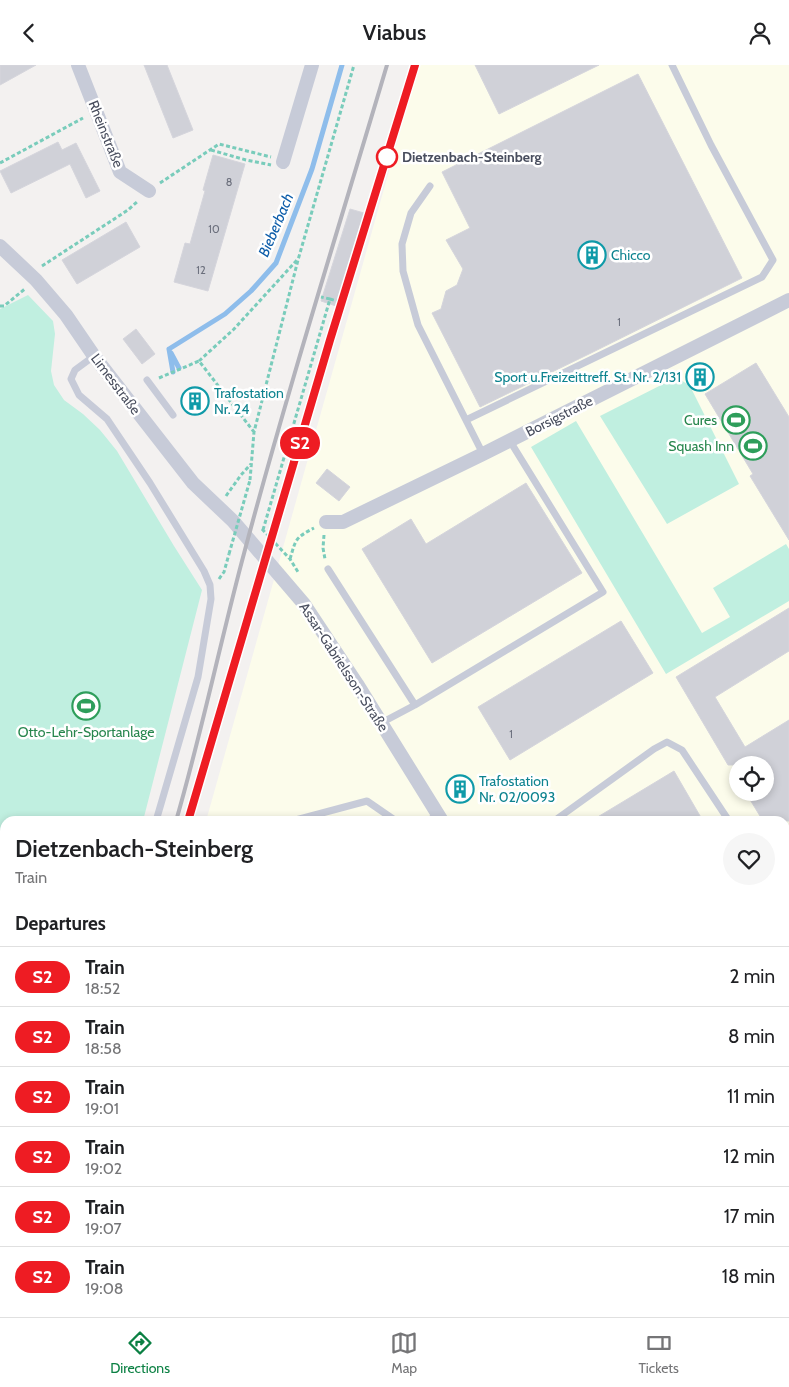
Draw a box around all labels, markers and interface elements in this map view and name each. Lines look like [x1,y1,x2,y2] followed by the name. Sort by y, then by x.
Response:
[15,19,43,47] icon: back
[363,19,426,46] text: Viabus
[746,19,774,47] icon: person
[84,98,128,170] street label: Rheinstraße
[376,146,398,168] marker: Dietzenbach-Steinberg
[402,148,542,166] place label: Dietzenbach-Steinberg
[226,175,232,189] house number: 8
[255,190,297,260] water label: Bieberbach
[208,222,220,236] house number: 10
[577,240,607,270] building icon: Chicco
[611,246,651,264] place label: Chicco
[196,263,206,277] house number: 12
[617,315,621,329] house number: 1
[87,350,145,418] street label: Limesstraße
[685,362,715,392] building icon: Sport u.Freizeittreff. St. Nr. 2/131
[494,368,681,386] place label: Sport u.Freizeittreff. St. Nr. 2/131
[214,384,284,418] place label: Trafostation Nr. 24
[180,386,210,416] building icon: Trafostation Nr. 24
[522,391,596,441] street label: Borsigstraße
[721,405,751,435] sports icon: Cures
[684,411,717,429] place label: Cures
[278,427,322,459] line badge: S2
[738,431,768,461] sports icon: Squash Inn
[290,432,310,454] text: S2
[668,437,734,455] place label: Squash Inn
[295,599,393,735] street label: Assar-Gabrielsson-Straße
[71,691,101,721] sports icon: Otto-Lehr-Sportanlage
[18,723,154,741] place label: Otto-Lehr-Sportanlage
[509,727,513,741] house number: 1
[729,756,774,801] map controls
[729,756,774,801] button: locate
[479,772,555,806] place label: Trafostation Nr. 02/0093
[445,774,475,804] building icon: Trafostation Nr. 02/0093
[723,833,775,885] button: heart
[15,834,253,863] text: Dietzenbach-Steinberg
[15,868,47,887] text: Train
[15,912,106,935] text: Departures
[85,956,125,979] text: Train
[729,965,775,988] text: 2 min
[33,966,52,988] text: S2
[85,979,120,998] text: 18:52
[85,1016,125,1039] text: Train
[728,1025,775,1048] text: 8 min
[33,1026,52,1048] text: S2
[85,1039,122,1058] text: 18:58
[85,1076,125,1099] text: Train
[727,1085,775,1108] text: 11 min
[33,1086,52,1108] text: S2
[85,1099,119,1118] text: 19:01
[85,1136,125,1159] text: Train
[723,1145,775,1168] text: 12 min
[33,1146,52,1168] text: S2
[85,1159,122,1178] text: 19:02
[85,1196,125,1219] text: Train
[724,1205,775,1228] text: 17 min
[33,1206,52,1228] text: S2
[85,1219,122,1238] text: 19:07
[85,1256,125,1279] text: Train
[722,1265,775,1288] text: 18 min
[33,1266,52,1288] text: S2
[85,1279,124,1298] text: 19:08
[110,1329,170,1377] tab: Directions
[390,1329,418,1377] tab: Map
[639,1329,679,1377] tab: Tickets

